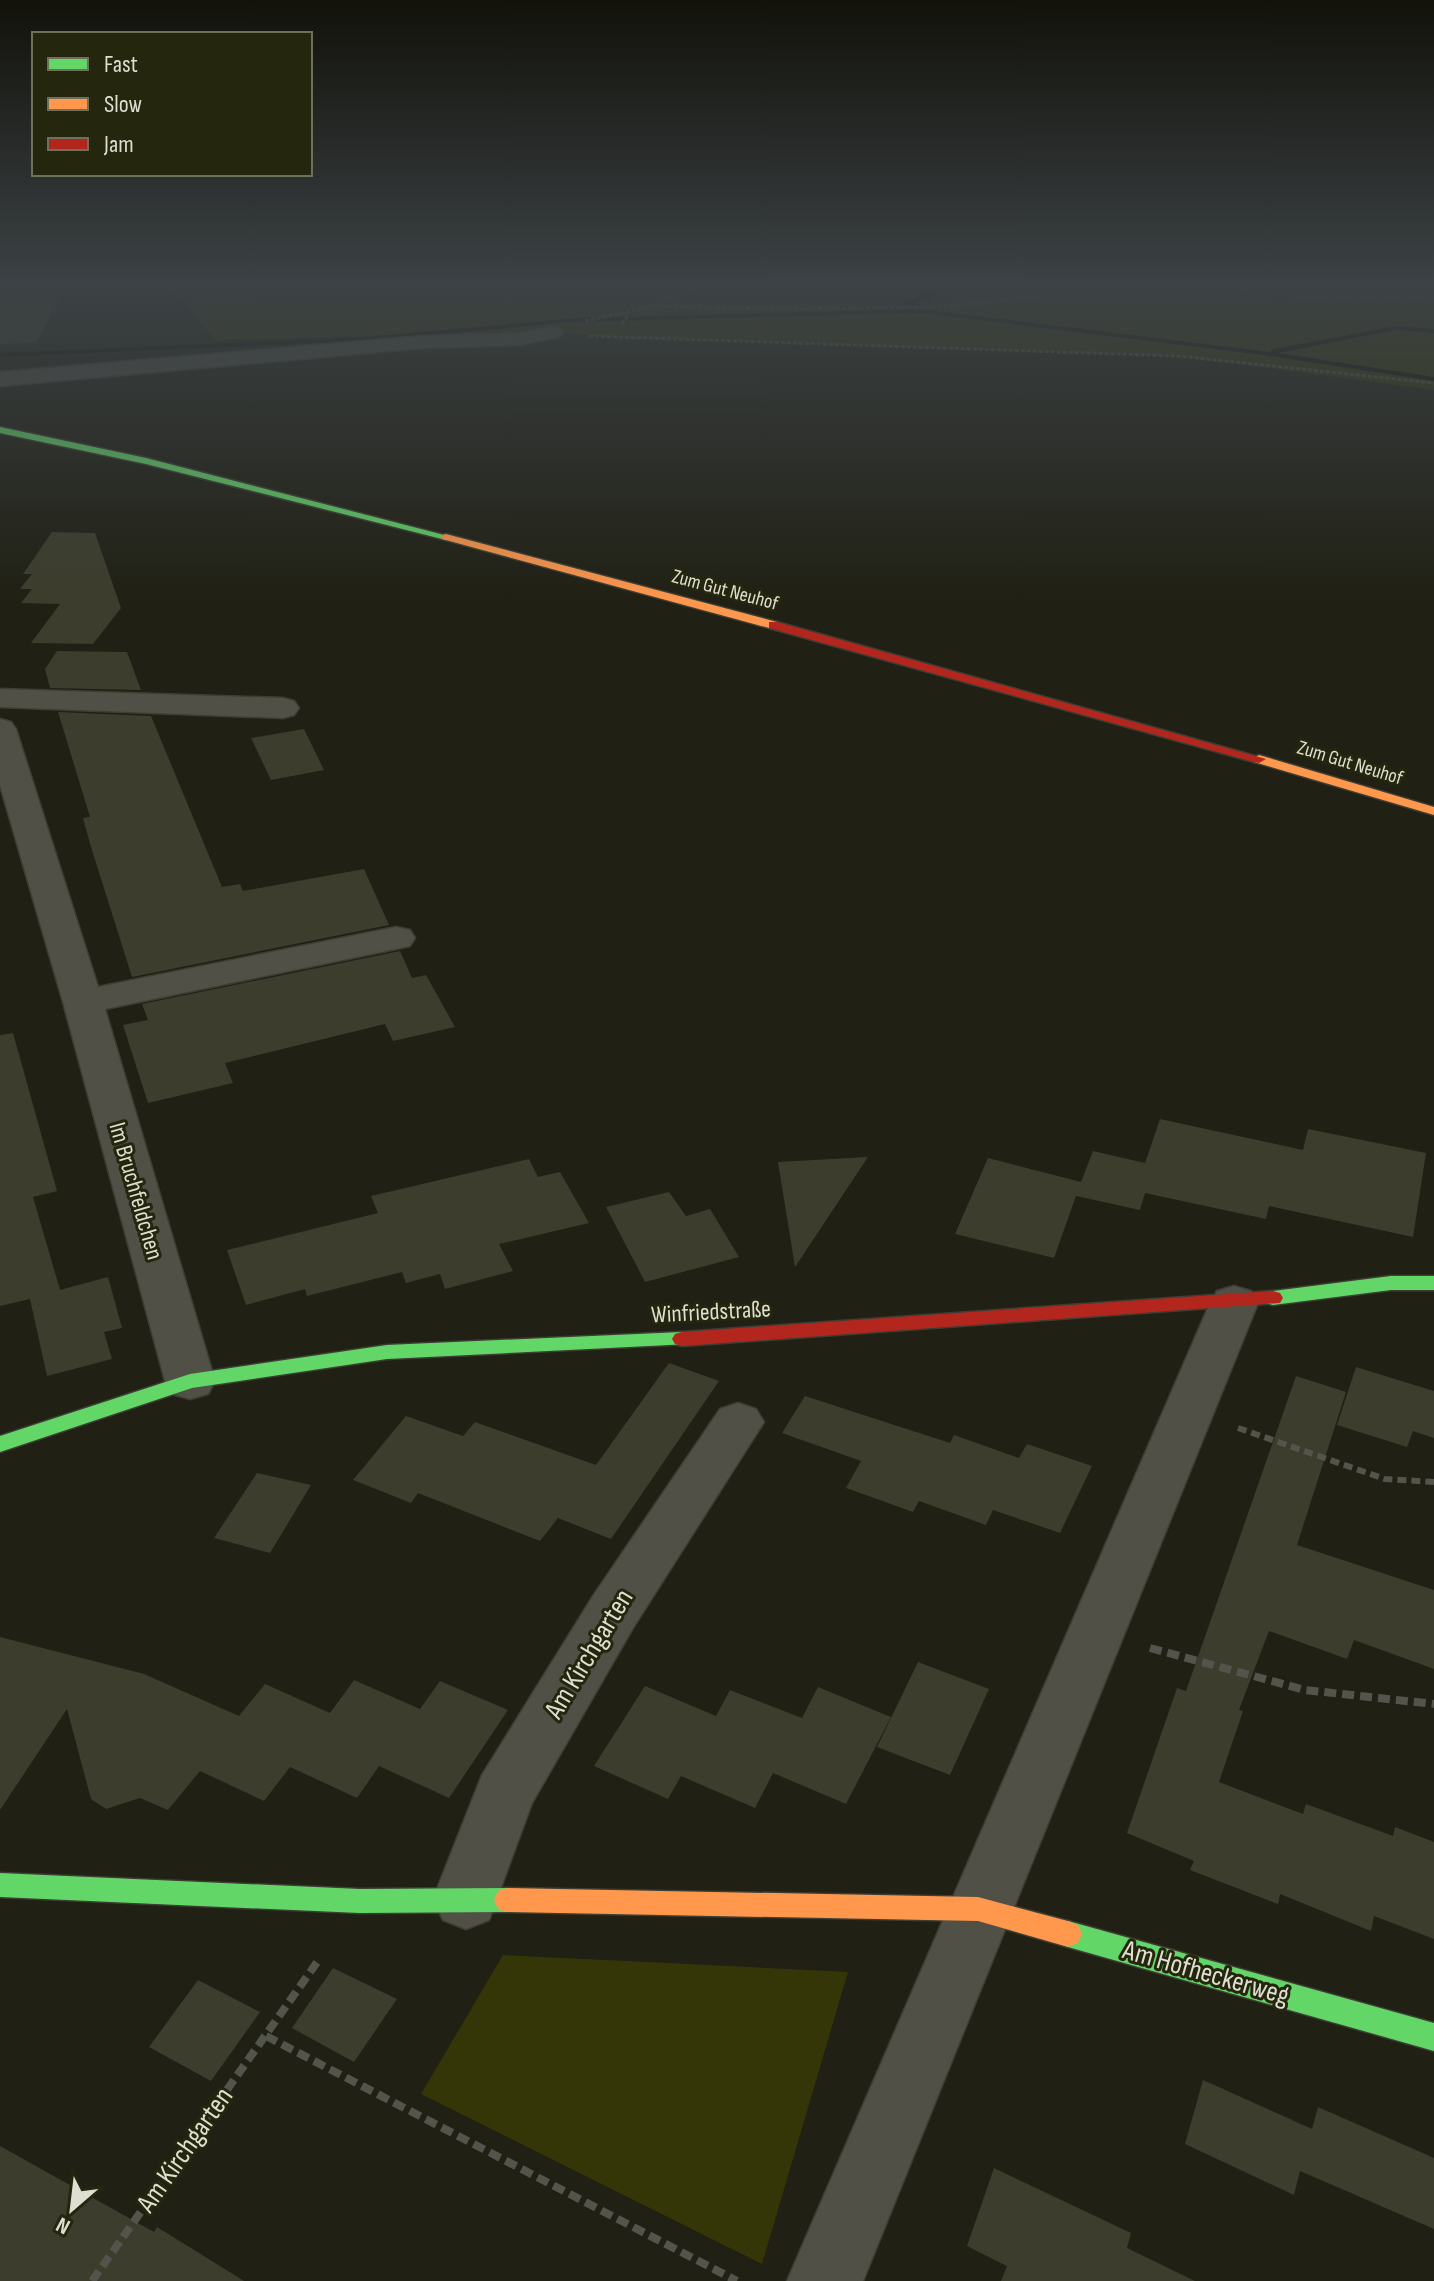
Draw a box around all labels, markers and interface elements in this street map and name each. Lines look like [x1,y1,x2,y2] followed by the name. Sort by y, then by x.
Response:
[32,32,312,176] legend
[104,50,138,79] text: Fast
[104,90,142,119] text: Slow
[103,130,134,159] text: Jam
[669,564,781,616] street label: Zum Gut Neuhof
[1294,736,1406,791] street label: Zum Gut Neuhof
[103,1119,169,1263] street label: Im Bruchfeldchen
[650,1294,772,1330] street label: Winfriedstraße
[537,1583,641,1726] street label: Am Kirchgarten
[1118,1933,1293,2012] street label: Am Hofheckerweg
[129,2081,240,2220] street label: Am Kirchgarten
[32,2169,112,2249] north arrow
[52,2211,75,2240] text: N

